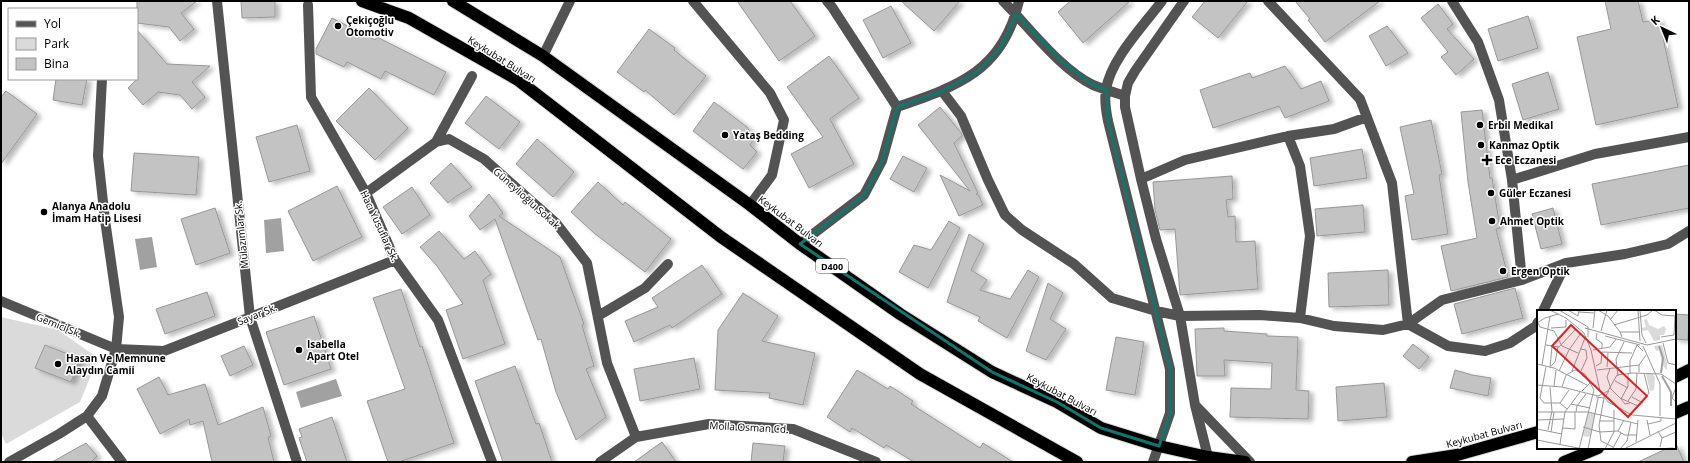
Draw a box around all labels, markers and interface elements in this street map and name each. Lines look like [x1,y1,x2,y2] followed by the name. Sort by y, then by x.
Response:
[8,8,138,80] legend
[1642,8,1682,48] north arrow
[1647,12,1663,28] text: K
[346,13,394,39] place label: Çekiçoğlu Otomotiv
[44,15,61,32] text: Yol
[333,21,343,31] marker: Çekiçoğlu Otomotiv
[465,32,539,86] street label: Keykubat Bulvarı
[44,35,70,52] text: Park
[44,55,69,72] text: Bina
[1488,118,1553,132] place label: Erbil Medikal
[1475,120,1485,130] marker: Erbil Medikal
[733,128,804,142] place label: Yataş Bedding
[720,130,730,140] marker: Yataş Bedding
[1489,138,1560,152] place label: Kanmaz Optik
[1476,140,1486,150] marker: Kanmaz Optik
[1495,153,1556,167] place label: Ece Eczanesi
[1482,155,1492,165] marker: Ece Eczanesi
[491,164,564,232] street label: Güneylioğlu Sokak
[1499,186,1571,200] place label: Güler Eczanesi
[357,188,403,264] street label: Hacı Yusuflar Sk.
[1486,188,1496,198] marker: Güler Eczanesi
[756,192,826,250] street label: Keykubat Bulvarı
[52,199,141,225] place label: Alanya Anadolu İmam Hatip Lisesi
[230,201,252,269] street label: Mülazımlar Sk.
[39,207,49,217] marker: Alanya Anadolu İmam Hatip Lisesi
[1500,214,1565,228] place label: Ahmet Optik
[1487,216,1497,226] marker: Ahmet Optik
[816,259,848,273] road number: D400
[1511,264,1571,278] place label: Ergen Optik
[1498,266,1508,276] marker: Ergen Optik
[235,300,279,328] street label: Sayar Sk.
[34,310,84,340] street label: Gemici Sk.
[1537,310,1676,449] inset map
[307,337,359,363] place label: Isabella Apart Otel
[294,345,304,355] marker: Isabella Apart Otel
[66,351,166,377] place label: Hasan Ve Memnune Alaydın Camii
[53,359,63,369] marker: Hasan Ve Memnune Alaydın Camii
[1024,369,1100,419] street label: Keykubat Bulvarı
[1444,417,1524,451] street label: Keykubat Bulvarı
[709,418,789,436] street label: Molla Osman Cd.

